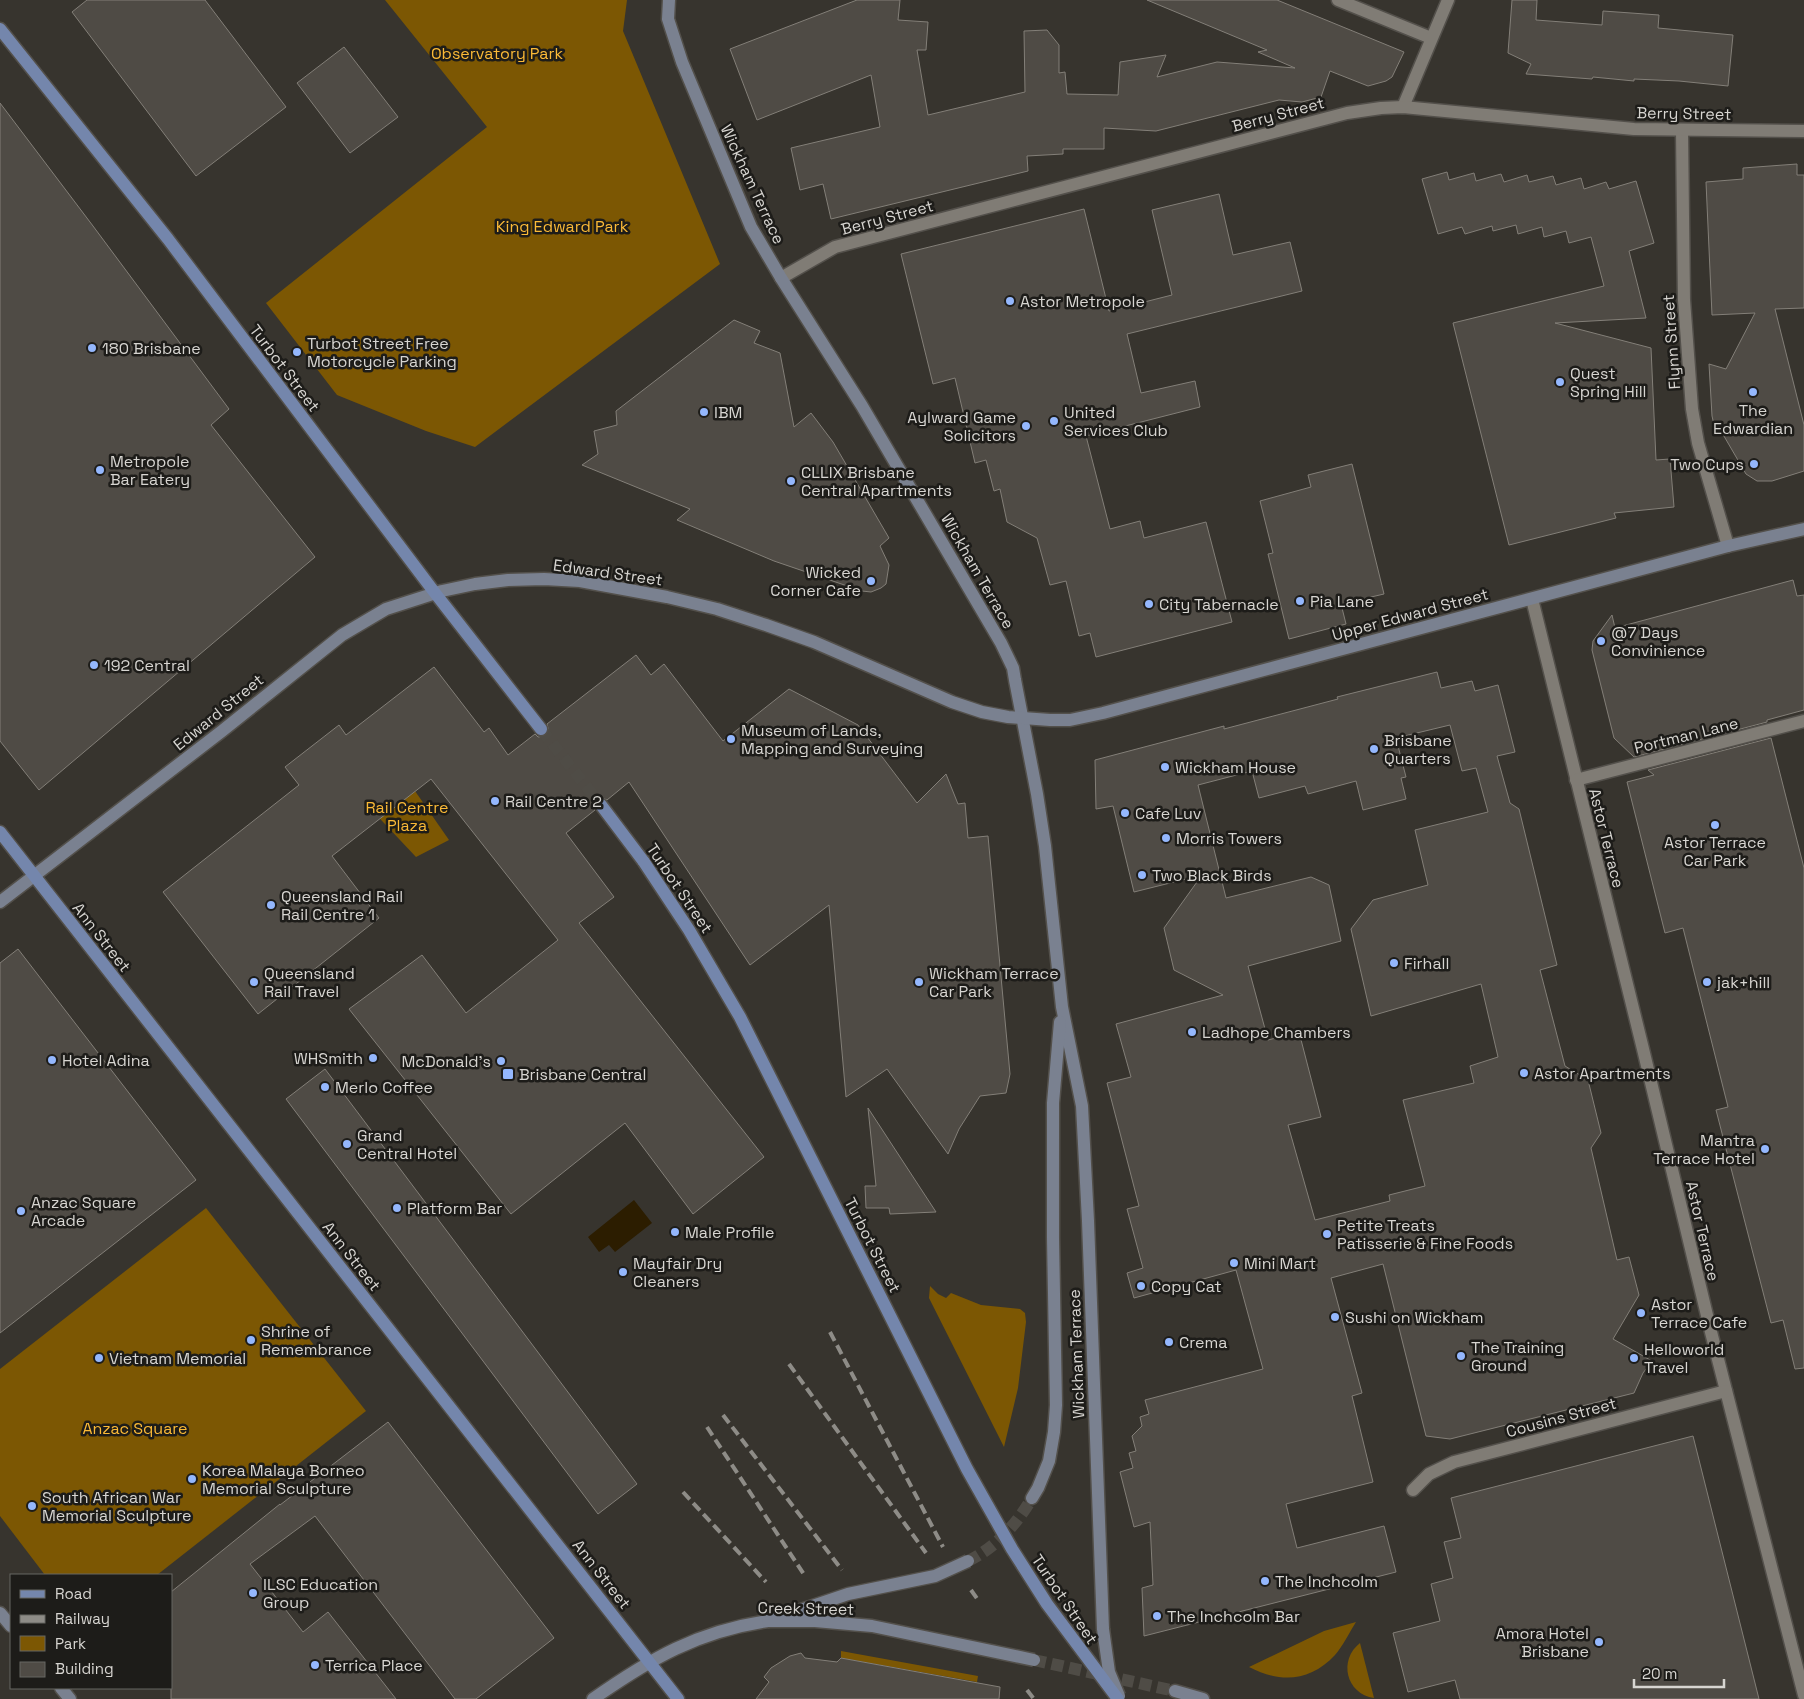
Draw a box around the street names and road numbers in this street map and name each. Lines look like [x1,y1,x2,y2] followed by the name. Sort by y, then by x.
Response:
[1230,92,1327,137] street label: Berry Street
[1636,102,1732,125] street label: Berry Street
[716,121,789,247] street label: Wickham Terrace
[839,195,936,240] street label: Berry Street
[1658,294,1685,390] street label: Flynn Street
[245,320,324,416] street label: Turbot Street
[936,510,1019,633] street label: Wickham Terrace
[552,554,664,591] street label: Edward Street
[1330,583,1491,645] street label: Upper Edward Street
[169,670,268,755] street label: Edward Street
[1632,712,1740,759] street label: Portman Lane
[1584,786,1629,890] street label: Astor Terrace
[642,839,717,937] street label: Turbot Street
[68,898,135,976] street label: Ann Street
[1681,1179,1724,1283] street label: Astor Terrace
[840,1194,906,1296] street label: Turbot Street
[318,1217,385,1295] street label: Ann Street
[1064,1289,1089,1419] street label: Wickham Terrace
[1504,1393,1619,1442] street label: Cousins Street
[568,1535,635,1613] street label: Ann Street
[1027,1550,1102,1648] street label: Turbot Street
[758,1597,854,1620] street label: Creek Street

